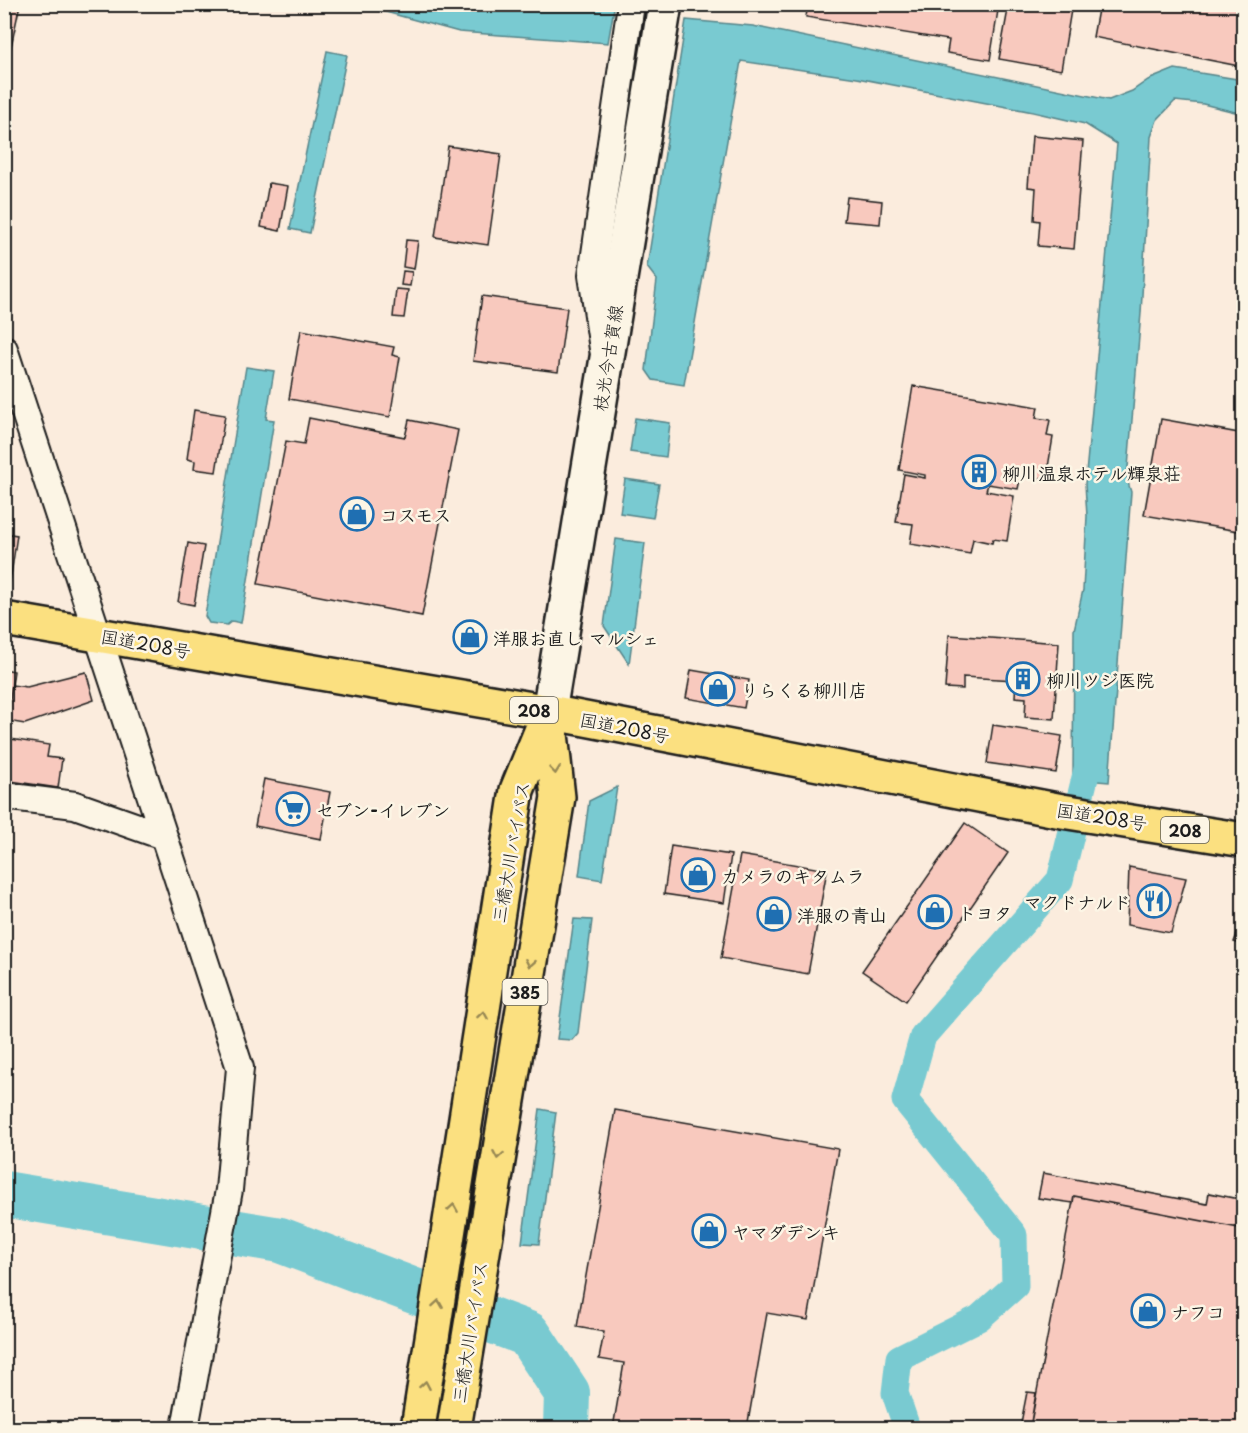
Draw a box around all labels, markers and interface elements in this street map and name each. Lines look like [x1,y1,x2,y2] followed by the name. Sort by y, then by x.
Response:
[585,303,629,413] street label: 枝光今古賀線
[961,454,997,490] building icon: 柳川温泉ホテル輝泉荘
[1002,459,1181,486] place label: 柳川温泉ホテル輝泉荘
[339,496,375,532] shop icon: コスモス
[380,501,451,528] place label: コスモス
[452,619,488,655] shop icon: 洋服お直し マルシェ
[99,622,193,664] street label: 国道208号
[493,624,659,651] place label: 洋服お直し マルシェ
[1005,661,1041,697] building icon: 柳川ツジ医院
[1046,666,1154,693] place label: 柳川ツジ医院
[700,671,736,707] shop icon: りらくる柳川店
[741,676,867,703] place label: りらくる柳川店
[510,697,558,723] road number: 208
[577,705,673,749] street label: 国道208号
[548,766,561,775] one-way arrow
[484,779,536,925] street label: 三橋大川バイパス
[275,791,311,827] supermarket icon: セブン-イレブン
[316,796,450,823] place label: セブン-イレブン
[1055,796,1149,836] street label: 国道208号
[1161,817,1209,843] road number: 208
[680,857,716,893] shop icon: カメラのキタムラ
[721,862,865,889] place label: カメラのキタムラ
[1136,883,1172,919] restaurant icon: マクドナルド
[1024,888,1131,915] place label: マクドナルド
[917,894,953,930] shop icon: トヨタ
[756,896,792,932] shop icon: 洋服の青山
[958,899,1012,926] place label: トヨタ
[797,901,887,928] place label: 洋服の青山
[524,957,537,967] one-way arrow
[502,979,548,1005] road number: 385
[476,1011,488,1020] one-way arrow
[492,1150,504,1160] one-way arrow
[447,1203,459,1213] one-way arrow
[691,1213,727,1249] shop icon: ヤマダデンキ
[732,1218,840,1245] place label: ヤマダデンキ
[444,1259,494,1405] street label: 三橋大川バイパス
[1130,1293,1166,1329] shop icon: ナフコ
[1171,1298,1225,1325] place label: ナフコ
[432,1299,444,1308] one-way arrow
[419,1381,431,1390] one-way arrow

